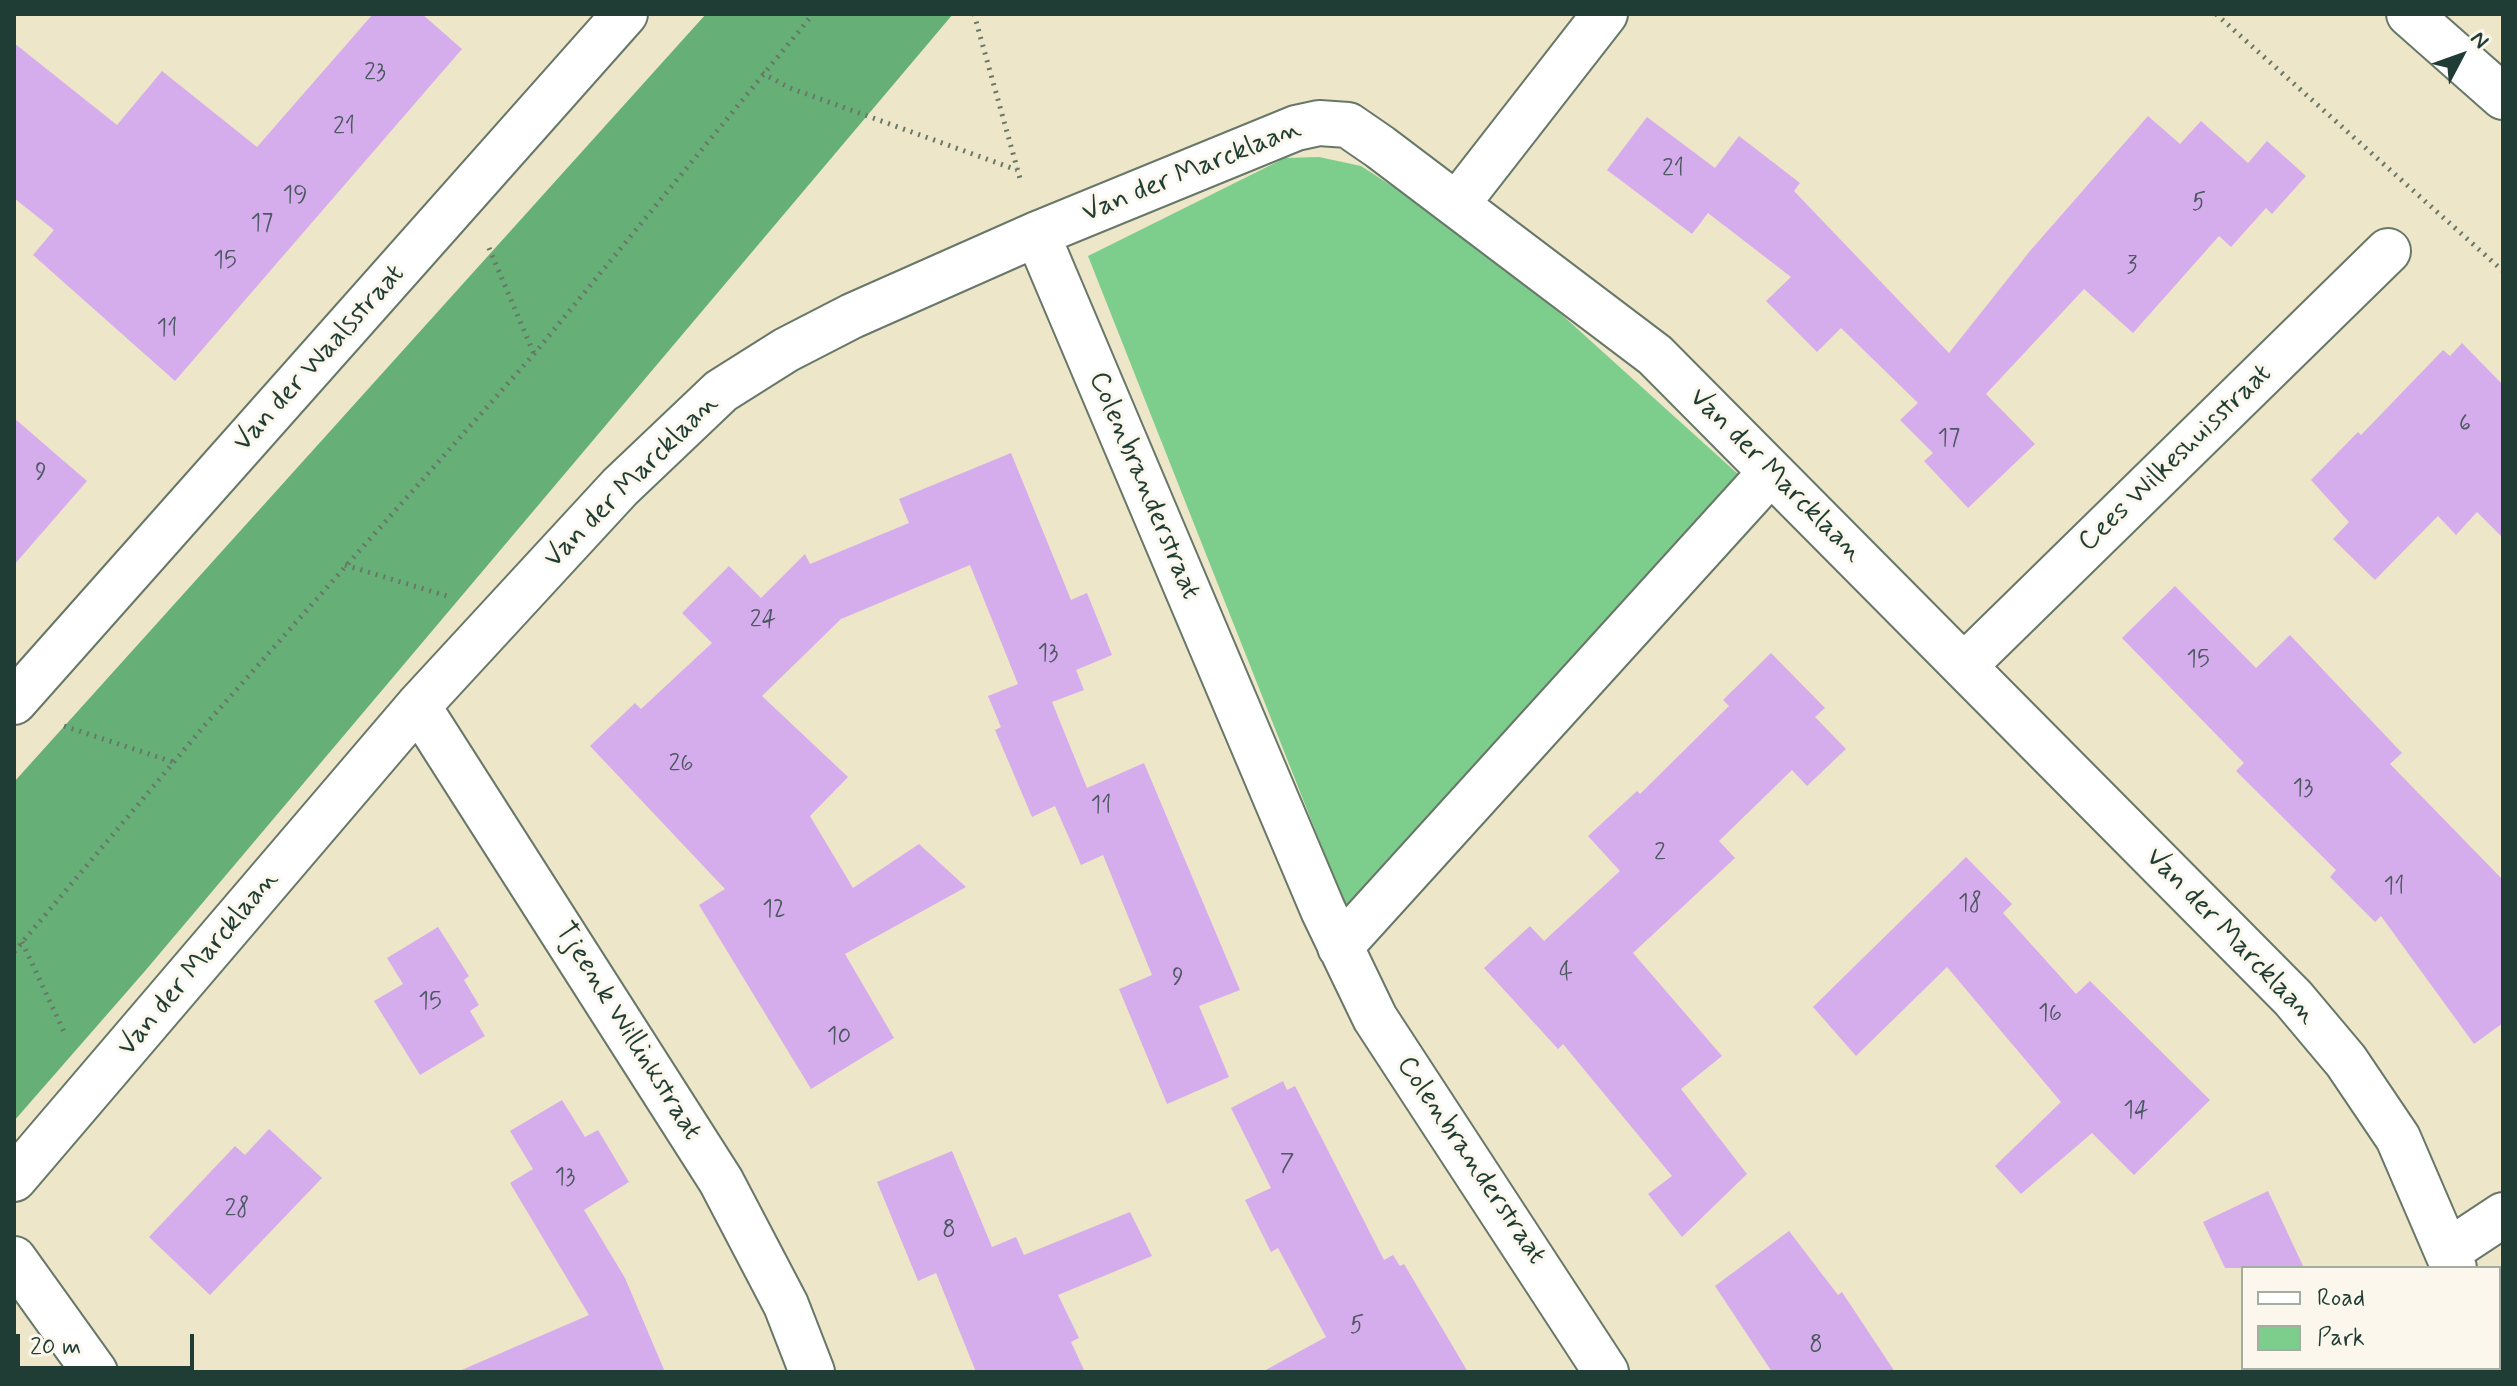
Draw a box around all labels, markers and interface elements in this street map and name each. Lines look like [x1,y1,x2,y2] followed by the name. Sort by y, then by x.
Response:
[2421,16,2501,96] north arrow
[2464,26,2494,55] text: N
[364,60,386,88] house number: 23
[1078,113,1306,231] street label: Van der Marcklaan
[333,114,355,142] house number: 21
[1662,156,1684,184] house number: 21
[282,183,308,211] house number: 19
[2192,190,2206,218] house number: 5
[251,211,273,239] house number: 17
[213,248,237,276] house number: 15
[2127,253,2137,281] house number: 3
[227,258,413,460] street label: Van der Waalsstraat
[156,316,178,344] house number: 11
[2072,358,2280,560] street label: Cees Wilkeshuisstraat
[1080,367,1206,605] street label: Colenbranderstraat
[1681,382,1869,570] street label: Van der Marcklaan
[538,388,726,576] street label: Van der Marcklaan
[2459,411,2471,439] house number: 6
[1938,426,1960,454] house number: 17
[35,460,47,488] house number: 9
[750,607,776,635] house number: 24
[1038,641,1058,669] house number: 13
[2186,647,2210,675] house number: 15
[668,751,694,779] house number: 26
[2293,776,2313,804] house number: 13
[1090,793,1112,821] house number: 11
[1654,840,1666,868] house number: 2
[2137,842,2323,1032] street label: Van der Marcklaan
[111,864,287,1064] street label: Van der Marcklaan
[2383,874,2405,902] house number: 11
[1958,891,1982,919] house number: 18
[762,897,786,925] house number: 12
[546,917,708,1147] street label: Tjeenk Willinkstraat
[1559,960,1573,988] house number: 4
[1172,965,1184,993] house number: 9
[418,989,442,1017] house number: 15
[2038,1001,2062,1029] house number: 16
[827,1024,851,1052] house number: 10
[1388,1050,1552,1272] street label: Colenbranderstraat
[2123,1098,2149,1126] house number: 14
[1280,1151,1294,1179] house number: 7
[555,1165,575,1193] house number: 13
[225,1196,249,1224] house number: 28
[942,1217,956,1245] house number: 8
[2241,1266,2501,1370] legend
[2317,1283,2365,1314] text: Road
[1350,1313,1364,1341] house number: 5
[20,1318,198,1368] scale bar
[2317,1323,2365,1354] text: Park
[30,1332,81,1363] text: 20 m
[1809,1332,1823,1360] house number: 8

